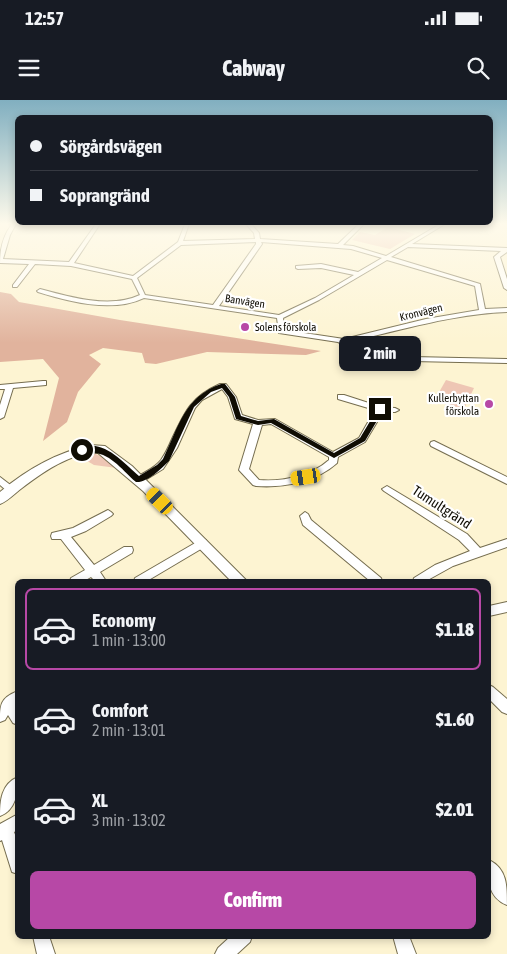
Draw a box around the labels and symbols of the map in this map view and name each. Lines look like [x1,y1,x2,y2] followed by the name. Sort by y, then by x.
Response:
[224,292,266,310] street label: Banvägen
[398,301,444,323] street label: Kronvägen
[239,321,251,333] marker: Solens förskola
[255,321,316,333] place label: Solens förskola
[339,336,421,372] callout: 2 min
[428,392,479,417] place label: Kullerbyttan förskola
[369,398,391,420] route end
[483,398,495,410] marker: Kullerbyttan förskola
[71,439,93,461] route start
[290,467,321,487] car
[410,482,474,532] street label: Tumultgränd
[144,485,175,517] car

